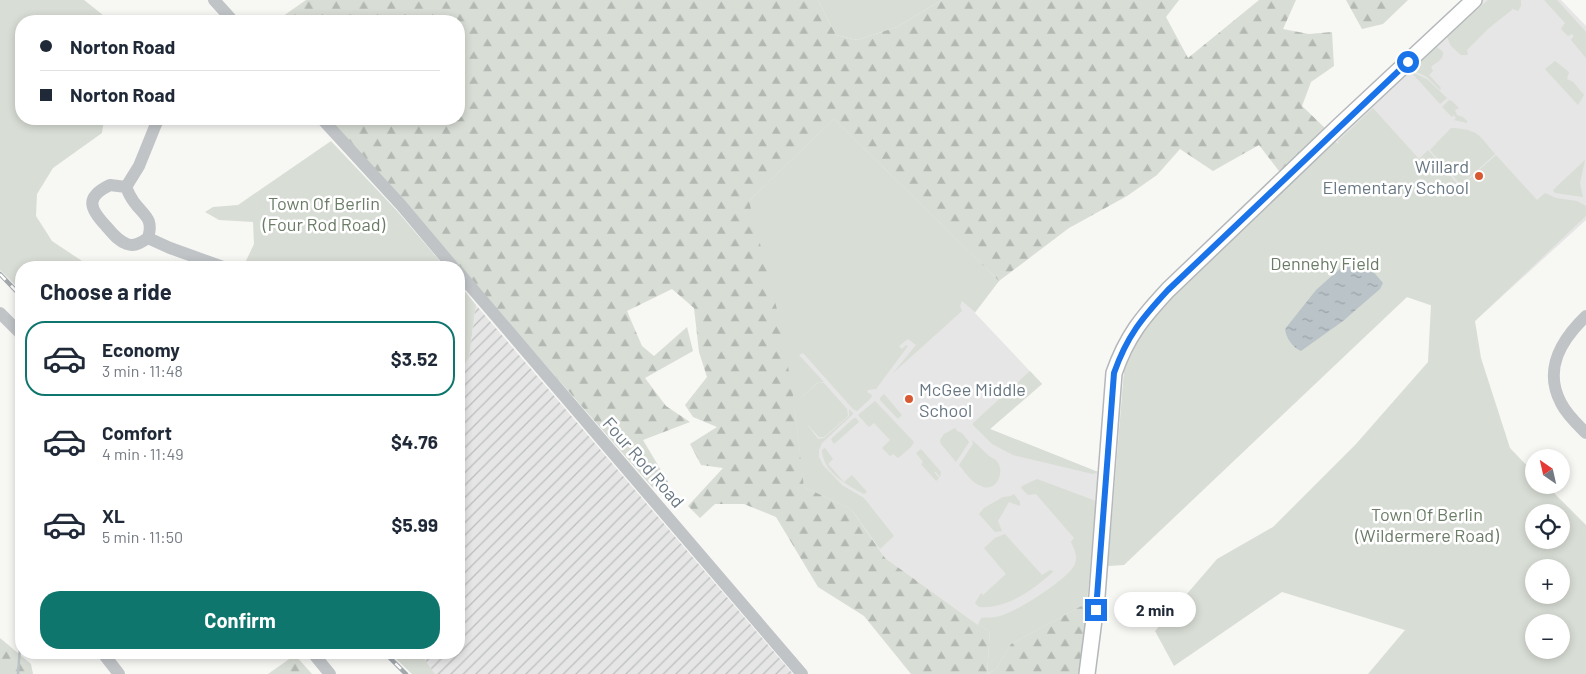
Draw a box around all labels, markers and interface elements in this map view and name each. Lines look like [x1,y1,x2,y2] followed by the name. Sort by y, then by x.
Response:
[70,35,175,58] text: Norton Road
[1397,51,1419,73] route start
[70,83,175,106] text: Norton Road
[1322,155,1469,198] place label: Willard Elementary School
[1473,170,1485,182] marker: Willard Elementary School
[262,192,386,235] park label: Town Of Berlin (Four Rod Road)
[1270,252,1380,274] park label: Dennehy Field
[40,278,172,304] text: Choose a ride
[42,336,87,381] icon: car
[102,338,180,361] text: Economy
[391,347,438,370] text: $3.52
[102,361,183,380] text: 3 min · 11:48
[919,378,1026,421] place label: McGee Middle School
[903,393,915,405] marker: McGee Middle School
[599,412,689,512] street label: Four Rod Road
[42,419,87,464] icon: car
[102,421,172,444] text: Comfort
[391,430,438,453] text: $4.76
[102,444,184,463] text: 4 min · 11:49
[1525,449,1570,494] north arrow
[1525,449,1570,659] map controls
[42,502,87,547] icon: car
[1354,503,1499,546] park label: Town Of Berlin (Wildermere Road)
[102,504,125,527] text: XL
[1525,504,1570,549] button: locate
[392,513,438,536] text: $5.99
[102,527,183,546] text: 5 min · 11:50
[1525,559,1570,604] button: +
[40,591,440,649] button: Confirm
[1114,592,1196,628] callout: 2 min
[1085,599,1107,621] route end
[1136,600,1174,619] text: 2 min
[1525,614,1570,659] button: −

